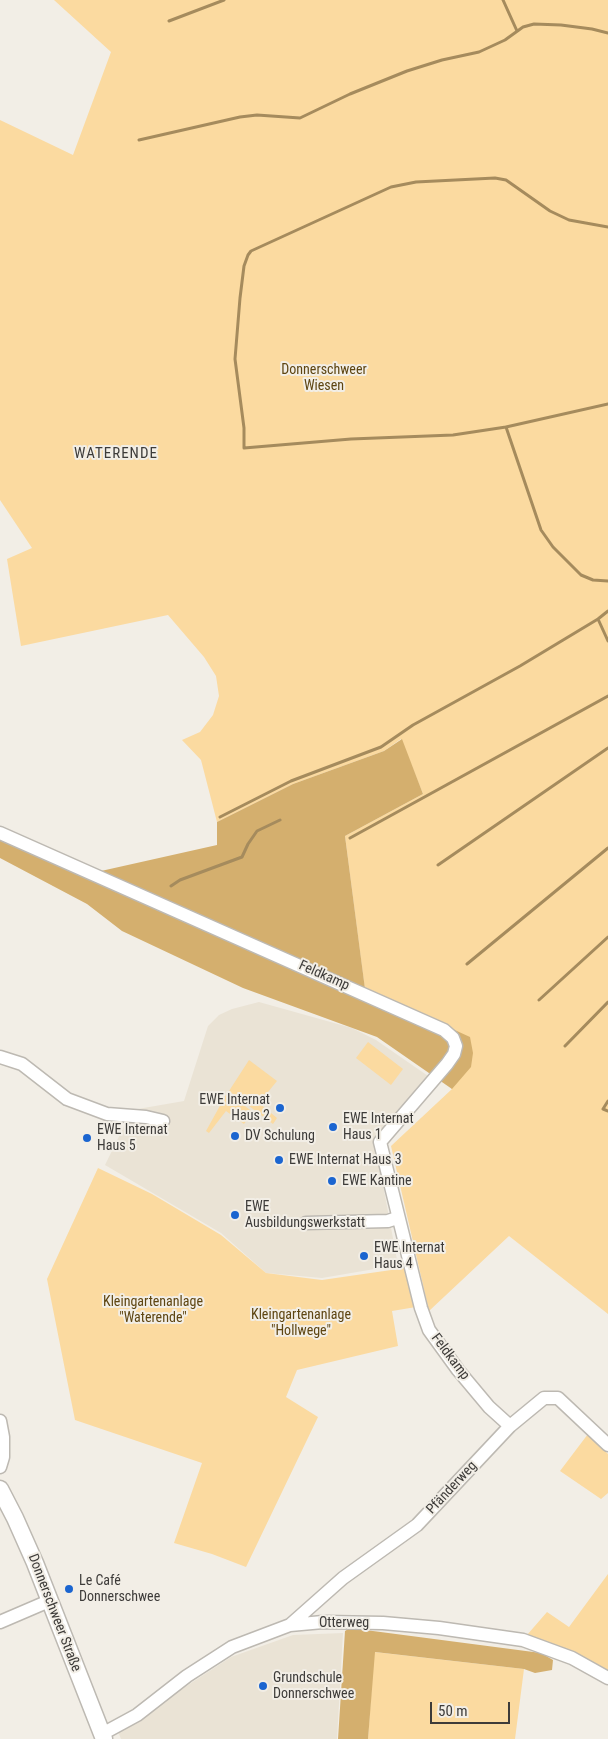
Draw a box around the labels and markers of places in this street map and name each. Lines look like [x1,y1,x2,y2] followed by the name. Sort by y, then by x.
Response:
[199,1092,270,1124] place label: EWE Internat Haus 2
[274,1102,286,1114] marker: EWE Internat Haus 2
[343,1111,414,1144] place label: EWE Internat Haus 1
[327,1121,339,1133] marker: EWE Internat Haus 1
[97,1122,168,1154] place label: EWE Internat Haus 5
[245,1128,315,1144] place label: DV Schulung
[229,1130,241,1142] marker: DV Schulung
[81,1132,93,1144] marker: EWE Internat Haus 5
[289,1152,402,1168] place label: EWE Internat Haus 3
[273,1154,285,1166] marker: EWE Internat Haus 3
[342,1173,412,1189] place label: EWE Kantine
[326,1175,338,1187] marker: EWE Kantine
[245,1199,365,1232] place label: EWE Ausbildungswerkstatt
[229,1209,241,1221] marker: EWE Ausbildungswerkstatt
[374,1240,445,1272] place label: EWE Internat Haus 4
[358,1250,370,1262] marker: EWE Internat Haus 4
[79,1573,160,1605] place label: Le Café Donnerschwee
[63,1583,75,1595] marker: Le Café Donnerschwee
[273,1670,354,1702] place label: Grundschule Donnerschwee
[257,1680,269,1692] marker: Grundschule Donnerschwee

